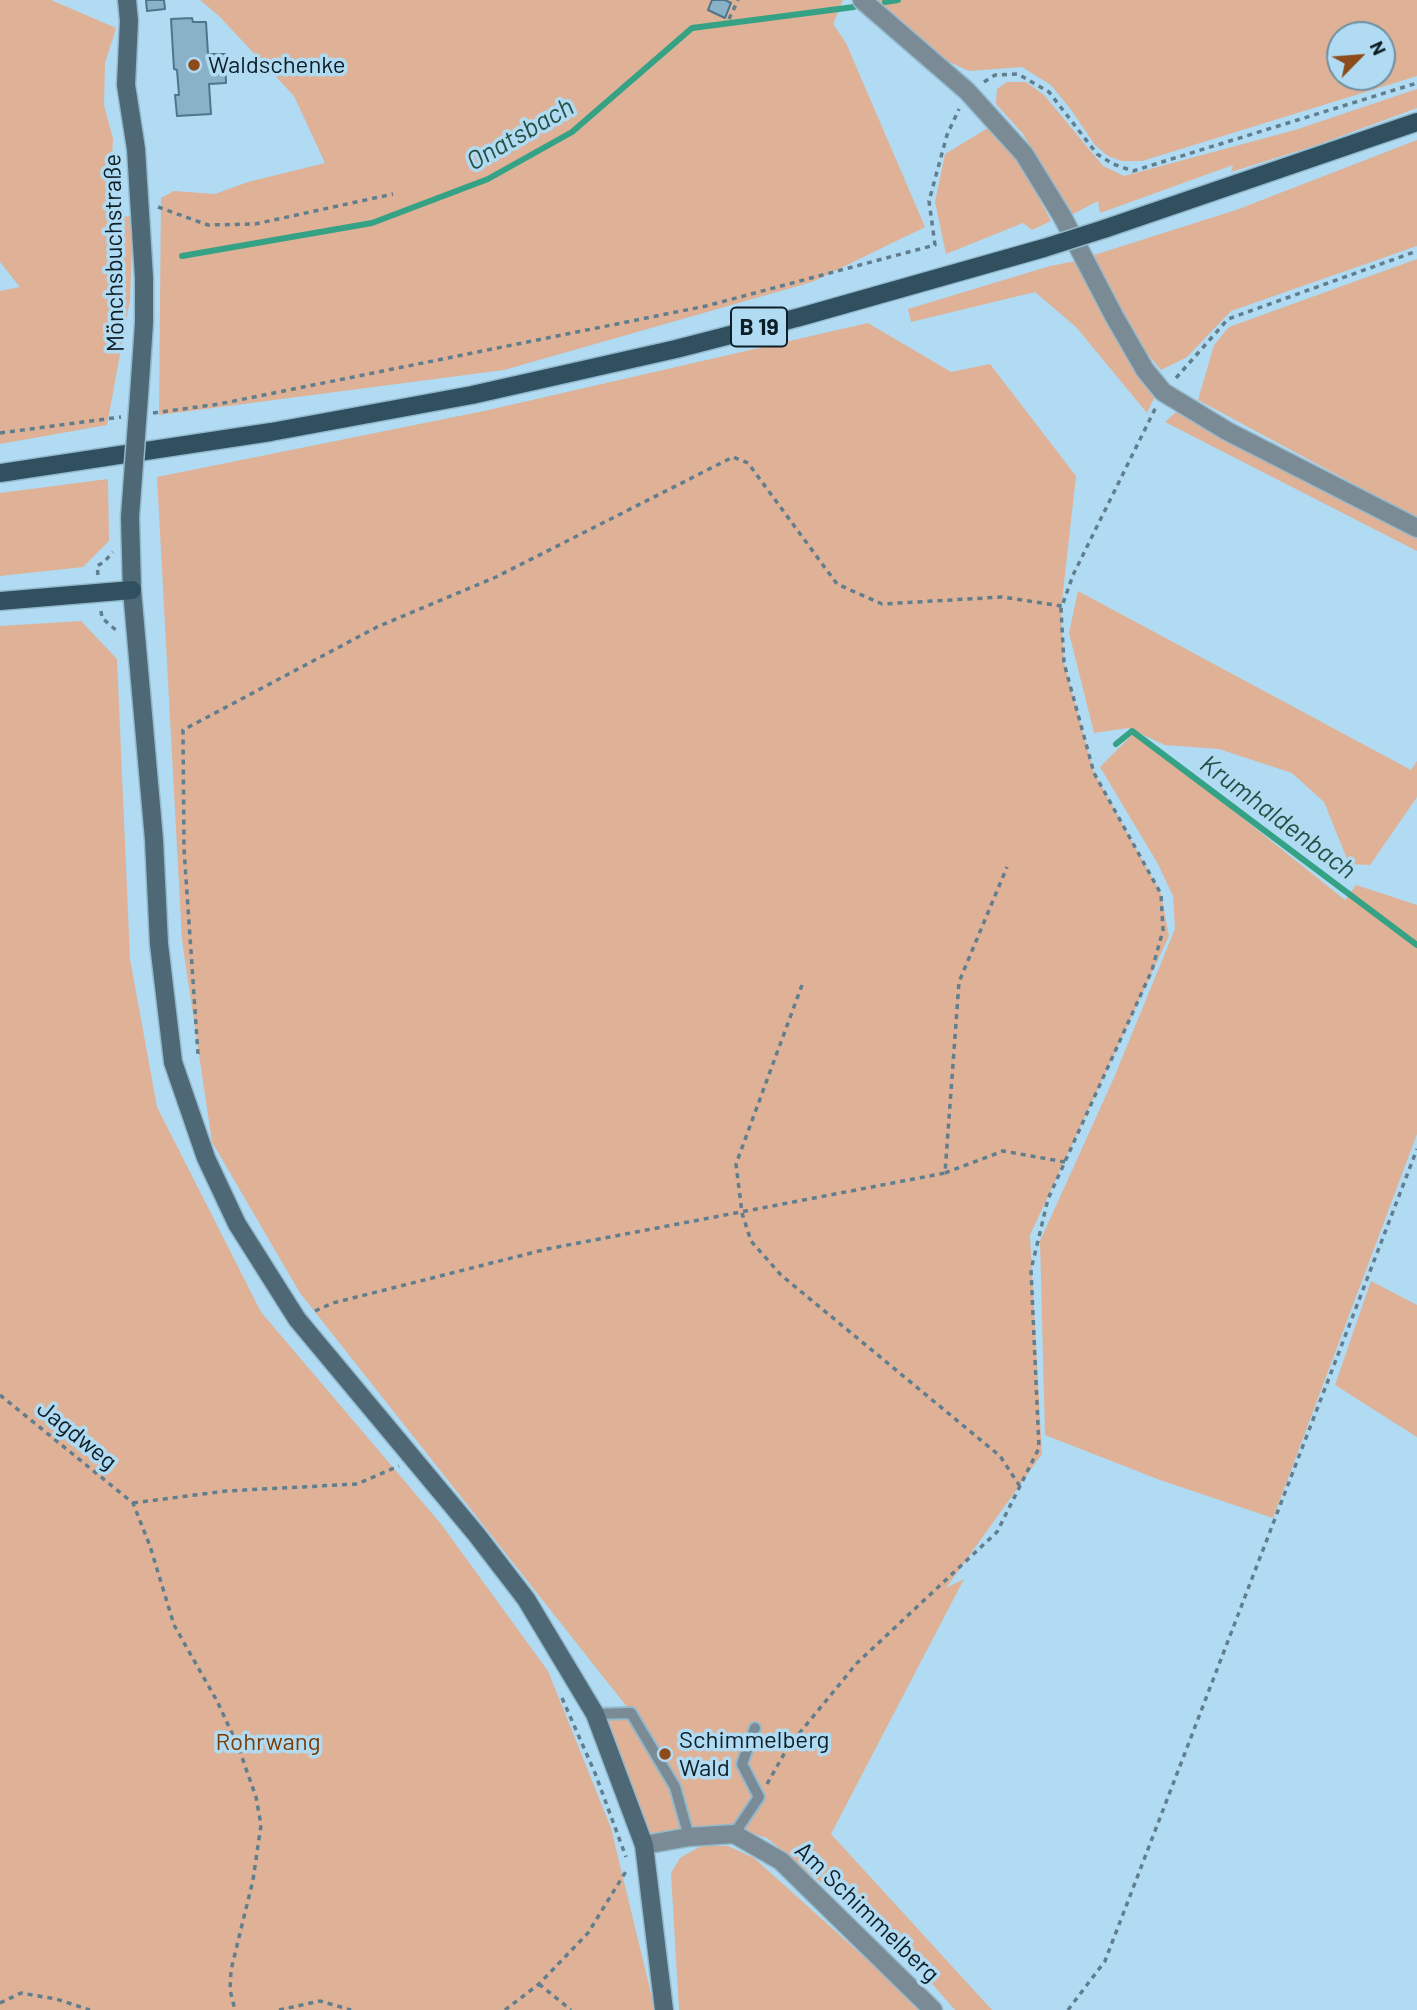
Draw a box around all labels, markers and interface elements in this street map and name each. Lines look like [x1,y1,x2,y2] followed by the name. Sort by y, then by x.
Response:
[1326,21,1396,91] north arrow
[1366,37,1392,58] text: N
[208,51,346,79] place label: Waldschenke
[186,57,202,73] marker: Waldschenke
[461,91,579,177] water label: Onatsbach
[98,154,130,352] street label: Mönchsbuchstraße
[731,308,787,346] road number: B 19
[1194,748,1362,886] water label: Krumhaldenbach
[31,1394,123,1476] street label: Jagdweg
[679,1726,829,1782] place label: Schimmelberg Wald
[215,1728,321,1756] park label: Rohrwang
[657,1746,673,1762] marker: Schimmelberg Wald
[789,1836,945,1988] street label: Am Schimmelberg

